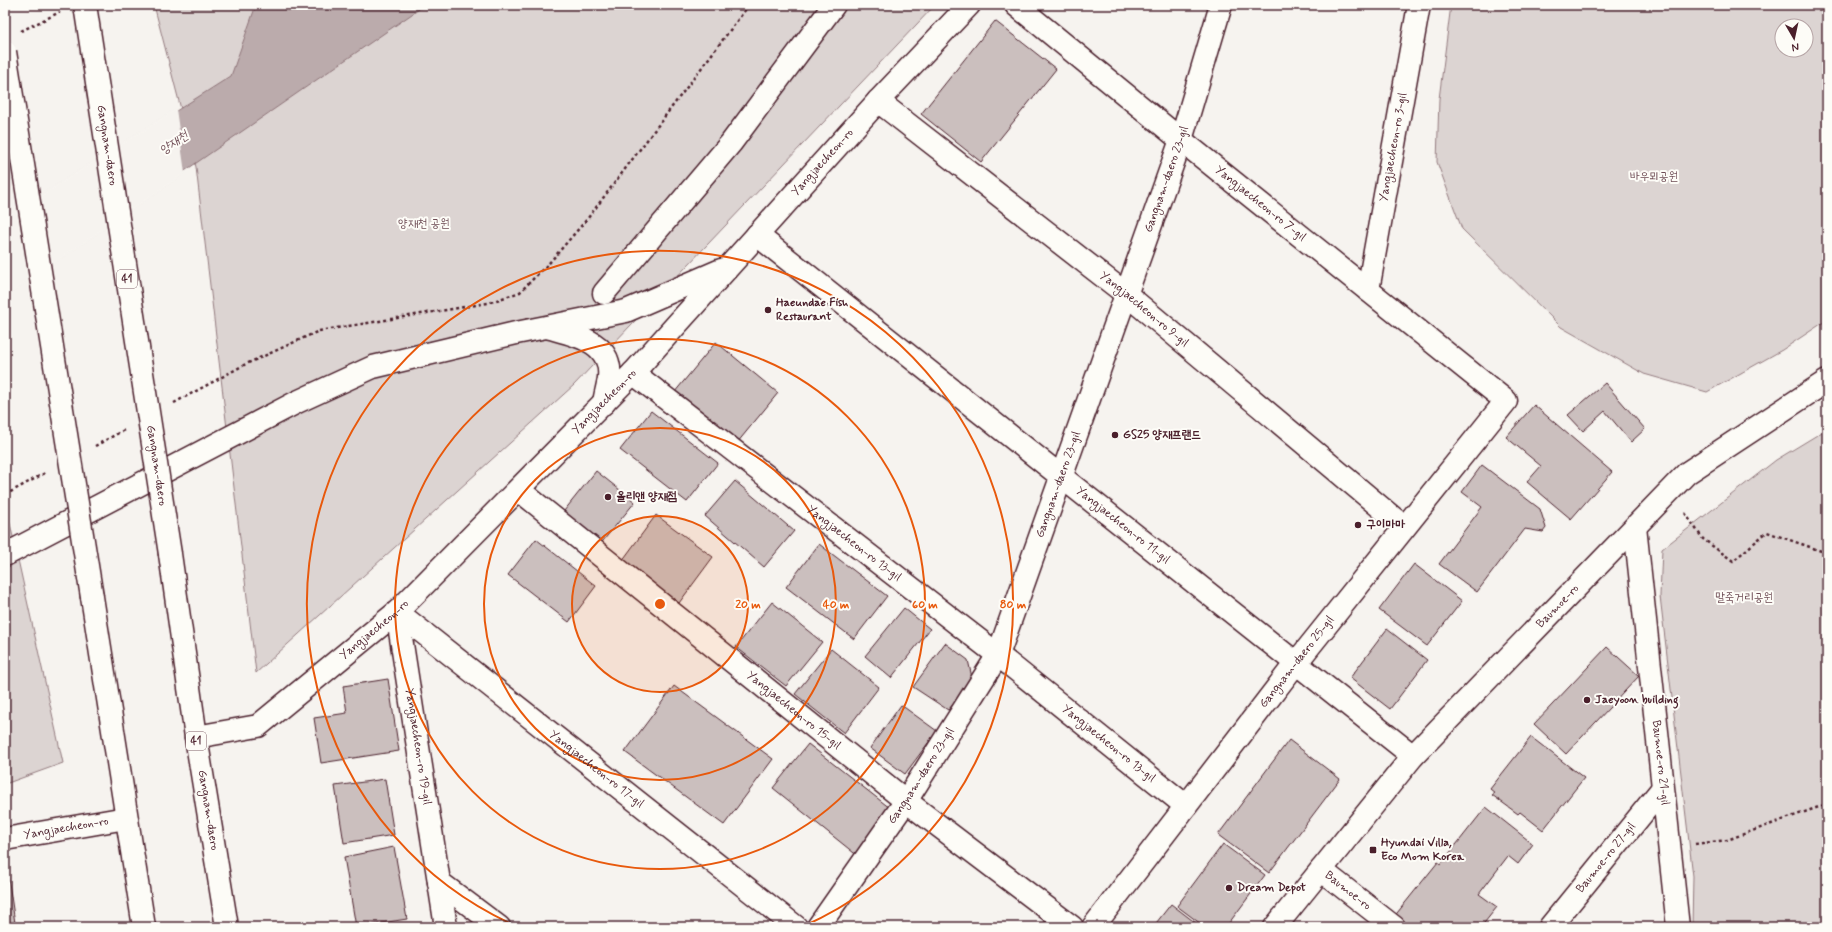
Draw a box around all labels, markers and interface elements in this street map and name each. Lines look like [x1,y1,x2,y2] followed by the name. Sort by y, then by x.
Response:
[1774,18,1814,58] north arrow
[1791,39,1800,54] text: N
[1376,91,1411,203] street label: Yangjaecheon-ro 3-gil
[93,104,121,187] street label: Gangnam-daero
[1141,124,1193,235] street label: Gangnam-daero 23-gil
[788,125,858,200] street label: Yangjaecheon-ro
[156,126,193,159] water label: 양재천
[1211,162,1309,245] street label: Yangjaecheon-ro 7-gil
[1630,169,1678,185] park label: 바우뫼공원
[398,216,450,232] park label: 양재천 공원
[1096,268,1192,351] street label: Yangjaecheon-ro 9-gil
[117,270,137,288] road number: 41
[776,295,848,325] place label: Haeundae Fish Restaurant
[763,305,773,315] marker: Haeundae Fish Restaurant
[569,365,641,438] street label: Yangjaecheon-ro
[142,424,170,507] street label: Gangnam-daero
[1123,427,1201,443] place label: GS25 양재프랜드
[1032,429,1085,540] street label: Gangnam-daero 23-gil
[1110,430,1120,440] marker: GS25 양재프랜드
[1072,483,1173,568] street label: Yangjaecheon-ro 11-gil
[616,489,678,505] place label: 올리앤 양재점
[603,492,613,502] marker: 올리앤 양재점
[803,502,905,585] street label: Yangjaecheon-ro 13-gil
[1366,517,1406,533] place label: 구이마마
[1353,520,1363,530] marker: 구이마마
[1533,581,1583,632] street label: Baumoe-ro
[1715,590,1773,606] park label: 말죽거리공원
[337,596,413,664] street label: Yangjaecheon-ro
[653,597,667,611] centre of rings
[735,597,761,613] text: 20 m
[823,597,850,613] text: 40 m
[912,597,938,613] text: 60 m
[1000,597,1027,613] text: 80 m
[1256,613,1338,711] street label: Gangnam-daero 25-gil
[743,668,844,753] street label: Yangjaecheon-ro 15-gil
[401,687,435,806] street label: Yangjaecheon-ro 19-gil
[1595,692,1679,709] place label: Jaeyoon building
[1582,695,1592,705] marker: Jaeyoon building
[1058,701,1159,786] street label: Yangjaecheon-ro 13-gil
[1648,719,1673,806] street label: Baumoe-ro 21-gil
[884,725,958,827] street label: Gangnam-daero 23-gil
[546,727,647,812] street label: Yangjaecheon-ro 17-gil
[186,732,206,750] road number: 41
[194,769,222,852] street label: Gangnam-daero
[22,813,110,844] street label: Yangjaecheon-ro
[1573,819,1640,897] street label: Baumoe-ro 27-gil
[1381,835,1465,865] place label: Hyundai Villa, Eco Mom Korea
[1368,845,1378,855] marker: Hyundai Villa, Eco Mom Korea
[1321,868,1375,914] street label: Baumoe-ro
[1237,880,1306,896] place label: Dream Depot
[1224,883,1234,893] marker: Dream Depot

